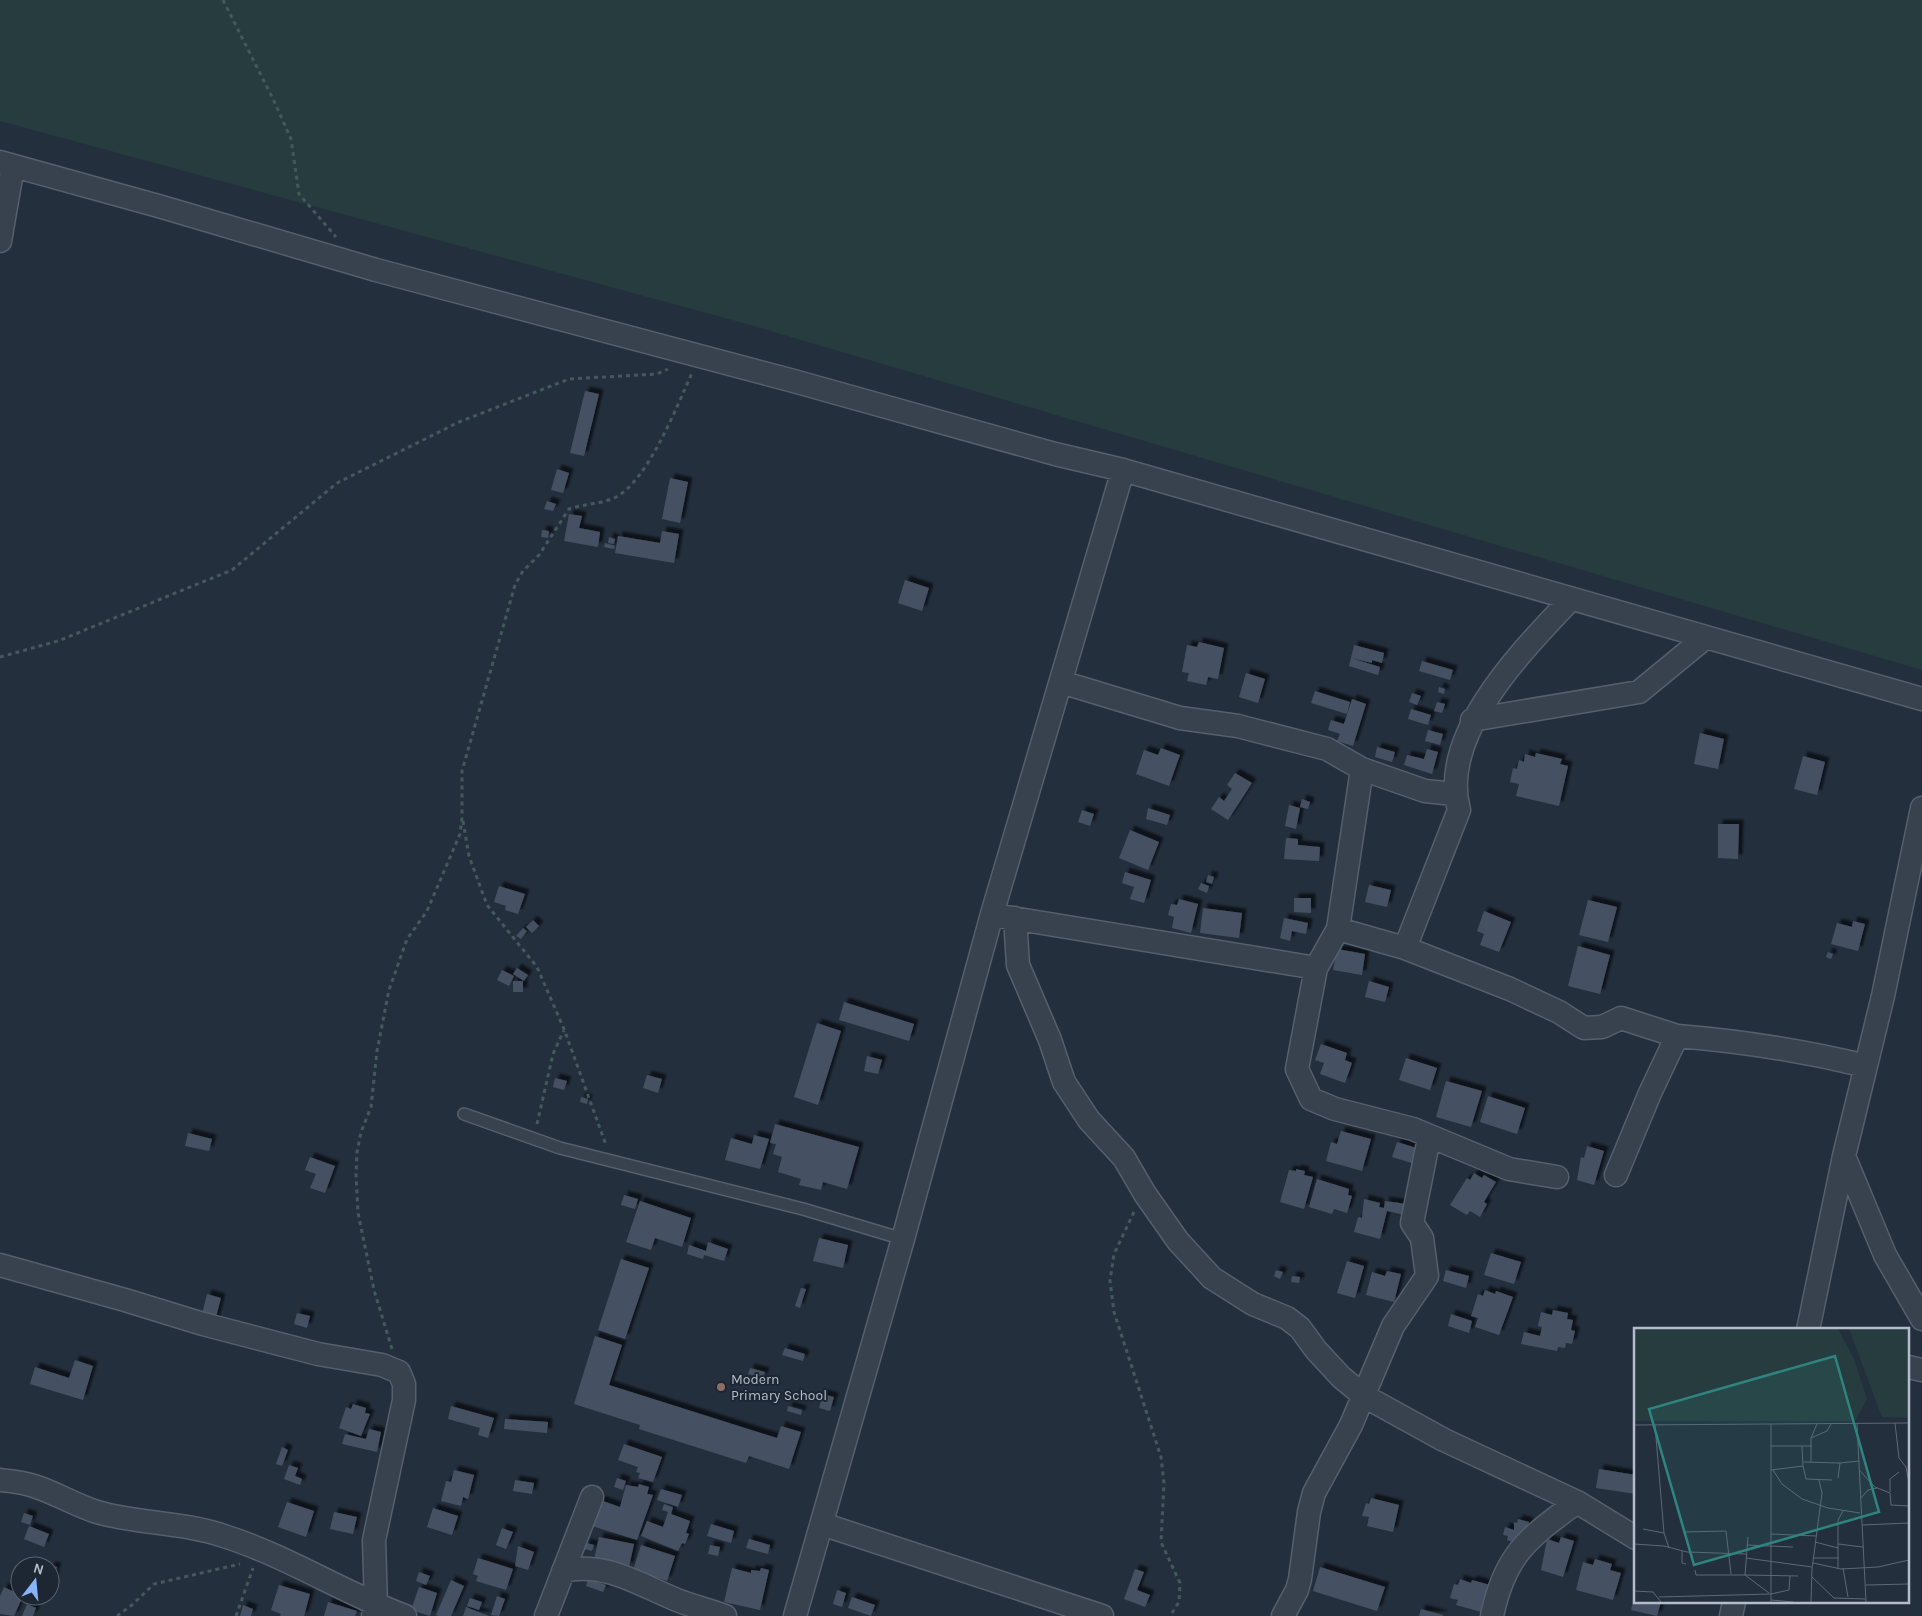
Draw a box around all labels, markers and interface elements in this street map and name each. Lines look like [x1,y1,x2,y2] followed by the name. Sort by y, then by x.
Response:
[1634,1328,1910,1604] inset map
[731,1371,827,1404] place label: Modern Primary School
[715,1381,727,1393] marker: Modern Primary School
[10,1556,60,1606] north arrow
[31,1559,46,1579] text: N

